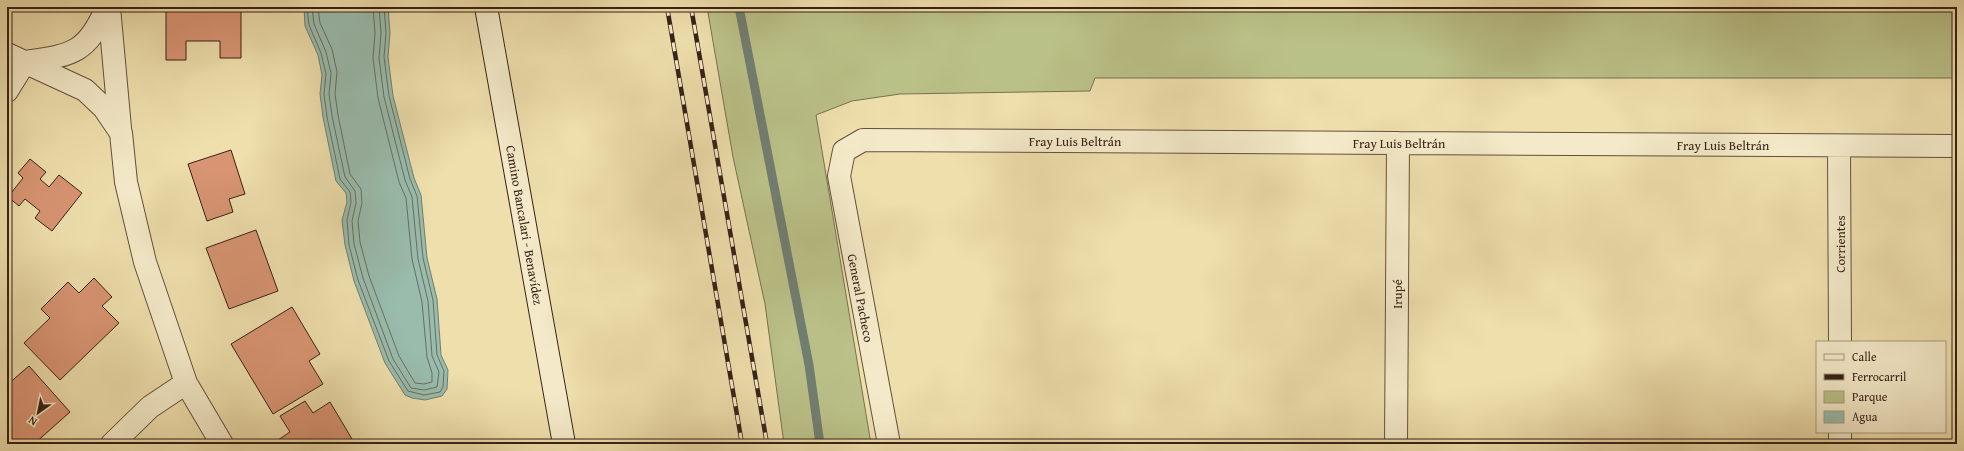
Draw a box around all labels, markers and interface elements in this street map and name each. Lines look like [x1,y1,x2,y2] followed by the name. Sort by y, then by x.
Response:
[1029,132,1122,151] street label: Fray Luis Beltrán
[1353,134,1446,153] street label: Fray Luis Beltrán
[1677,136,1770,155] street label: Fray Luis Beltrán
[501,144,548,307] street label: Camino Bancalari - Benavídez
[1831,215,1850,273] street label: Corrientes
[843,252,878,344] street label: General Pacheco
[1388,279,1407,309] street label: Irupé
[1816,341,1946,433] legend
[1852,348,1877,365] text: Calle
[1852,368,1907,385] text: Ferrocarril
[1852,388,1888,405] text: Parque
[18,393,58,433] north arrow
[1852,408,1878,425] text: Agua
[25,412,40,430] text: N

